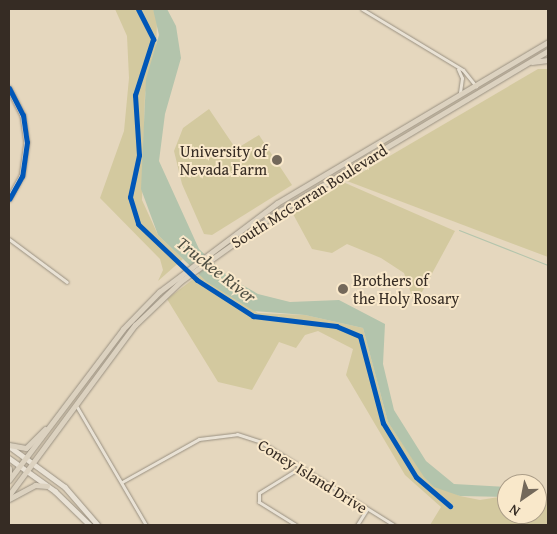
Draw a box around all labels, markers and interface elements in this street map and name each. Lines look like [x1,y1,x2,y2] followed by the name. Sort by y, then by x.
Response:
[227,140,391,252] street label: South McCarran Boulevard
[180,141,267,179] place label: University of Nevada Farm
[271,154,283,166] marker: University of Nevada Farm
[172,232,260,308] water label: Truckee River
[353,270,459,308] place label: Brothers of the Holy Rosary
[337,283,349,295] marker: Brothers of the Holy Rosary
[255,435,371,517] street label: Coney Island Drive
[497,474,547,524] north arrow
[505,500,524,522] text: N

